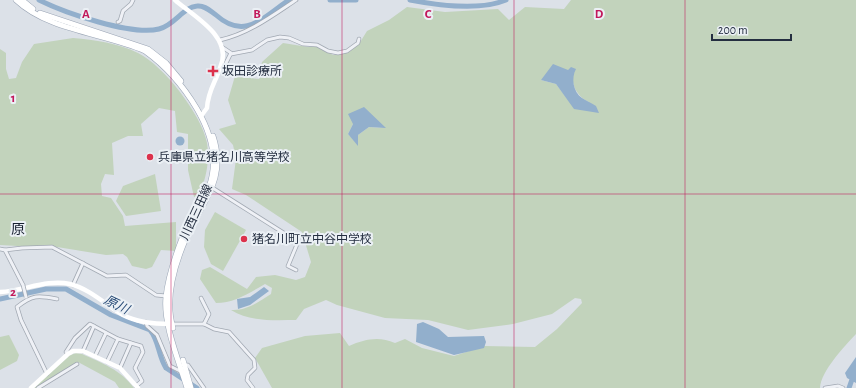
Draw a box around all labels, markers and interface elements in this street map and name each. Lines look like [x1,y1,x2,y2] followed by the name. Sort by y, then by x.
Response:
[82,8,90,21] text: A
[253,8,261,21] text: B
[425,8,432,21] text: C
[595,8,604,21] text: D
[712,16,791,42] scale bar
[718,24,748,36] text: 200 m
[222,64,282,77] place label: 坂田診療所
[207,65,219,77] marker: 坂田診療所
[11,92,15,105] text: 1
[158,150,290,163] place label: 兵庫県立猪名川高等学校
[145,152,155,162] marker: 兵庫県立猪名川高等学校
[177,182,214,242] street label: 川西三田線
[11,223,25,237] district label: 原
[252,232,372,245] place label: 猪名川町立中谷中学校
[239,234,249,244] marker: 猪名川町立中谷中学校
[10,286,16,299] text: 2
[102,293,133,318] water label: 原川

